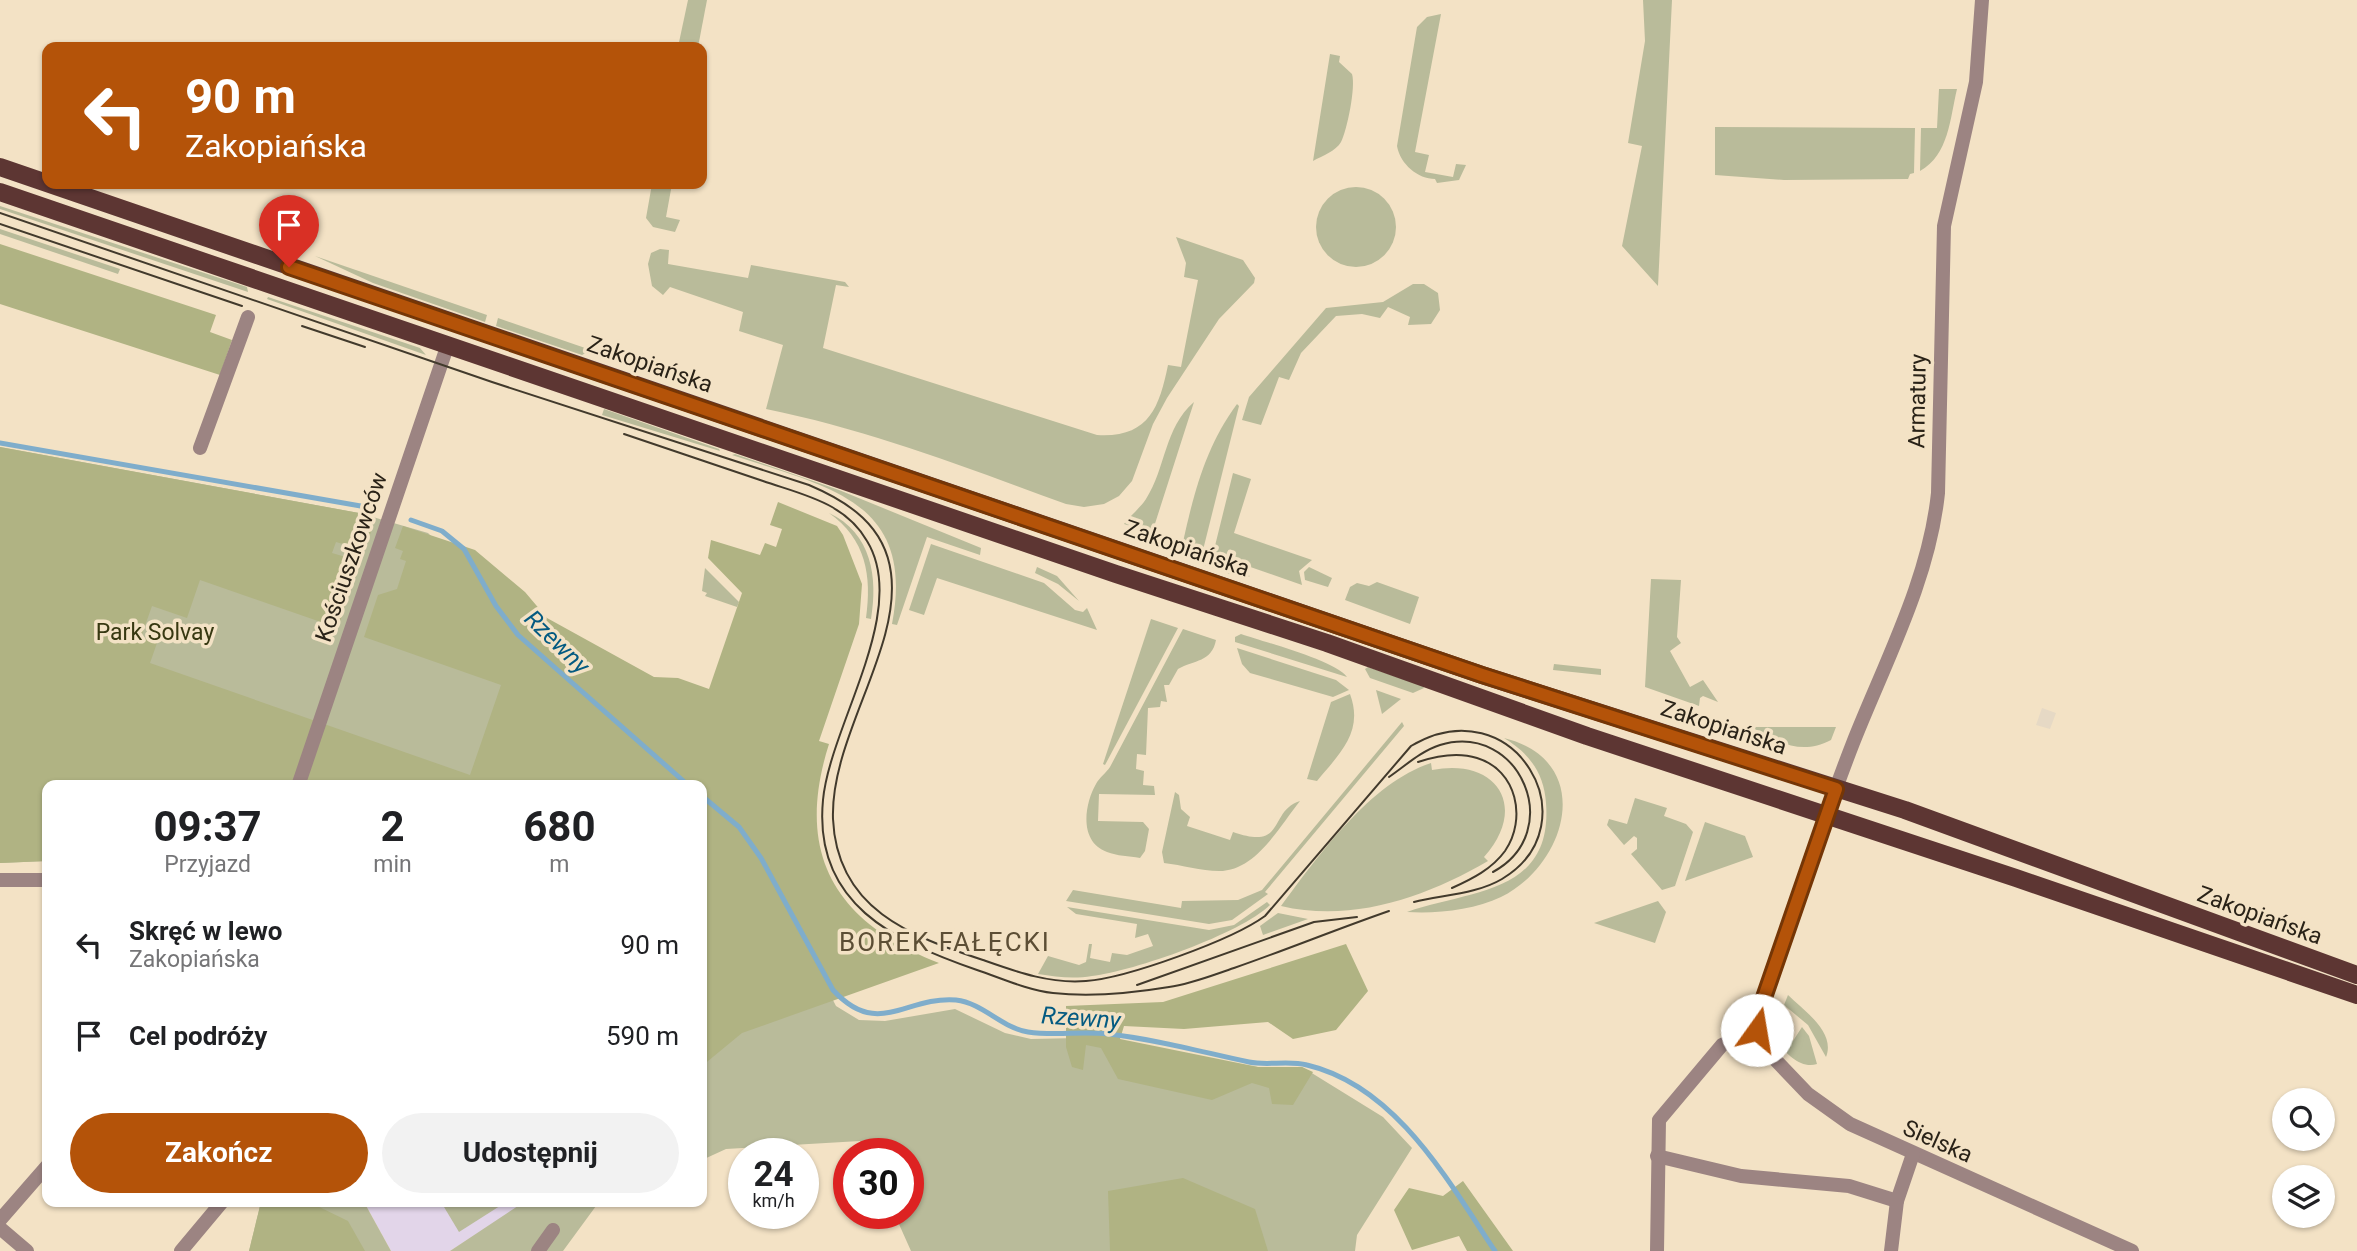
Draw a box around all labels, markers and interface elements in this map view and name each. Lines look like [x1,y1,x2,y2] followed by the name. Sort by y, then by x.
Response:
[185,68,296,125] text: 90 m
[70,70,161,161] icon: left
[185,127,367,165] text: Zakopiańska
[259,195,319,267] pin
[270,206,308,244] icon: arrive
[584,330,716,399] street label: Zakopiańska
[1903,353,1932,449] street label: Armatury
[310,469,393,645] street label: Kościuszkowców
[1121,514,1253,583] street label: Zakopiańska
[519,604,596,680] water label: Rzewny
[96,619,214,646] park label: Park Solvay
[1657,694,1790,761] street label: Zakopiańska
[154,802,262,851] text: 09:37
[380,802,405,851] text: 2
[523,802,596,851] text: 680
[164,851,251,878] text: Przyjazd
[373,851,412,878] text: min
[549,851,569,878] text: m
[2194,880,2326,951] street label: Zakopiańska
[129,916,282,946] text: Skręć w lewo
[70,926,108,964] icon: left
[839,927,1051,957] district label: BOREK FAŁĘCKI
[621,930,679,960] text: 90 m
[129,946,260,973] text: Zakopiańska
[1720,993,1794,1067] position arrow
[1040,1001,1123,1035] water label: Rzewny
[70,1017,108,1055] icon: arrive
[129,1021,267,1051] text: Cel podróży
[606,1021,679,1051] text: 590 m
[2272,1088,2335,1228] map controls
[2272,1088,2335,1151] button: search
[70,1113,368,1193] button: Zakończ
[382,1113,679,1193] button: Udostępnij
[1899,1114,1977,1169] street label: Sielska
[833,1138,924,1229] speed limit sign: 30
[753,1154,794,1195] text: 24
[2272,1165,2335,1228] button: layers
[752,1190,795,1211] text: km/h

